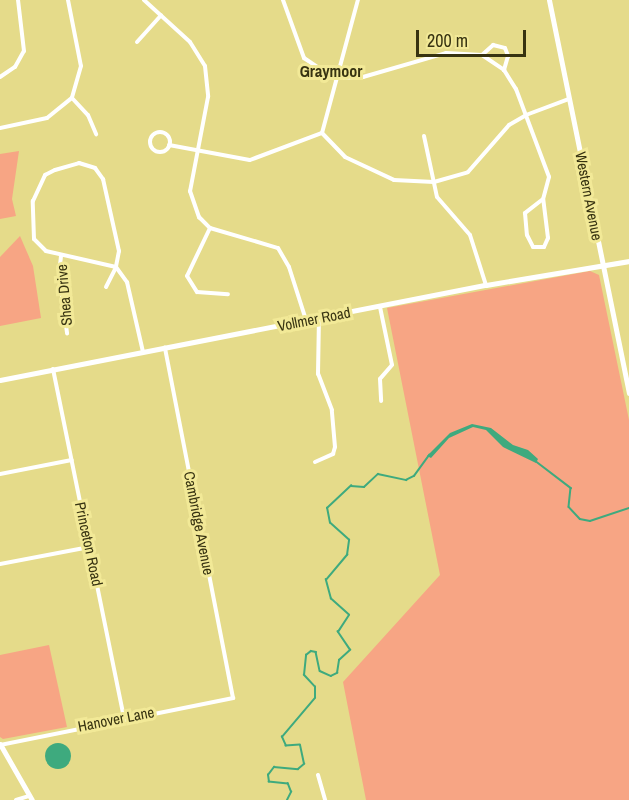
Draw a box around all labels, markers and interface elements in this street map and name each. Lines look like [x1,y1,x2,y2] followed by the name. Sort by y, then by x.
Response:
[419,18,528,56] scale bar
[427,28,468,53] text: 200 m
[300,61,362,81] district label: Graymoor
[572,150,606,242] street label: Western Avenue
[52,264,76,326] street label: Shea Drive
[276,303,352,335] street label: Vollmer Road
[180,469,218,577] street label: Cambridge Avenue
[71,500,107,588] street label: Princeton Road
[76,703,156,735] street label: Hanover Lane

